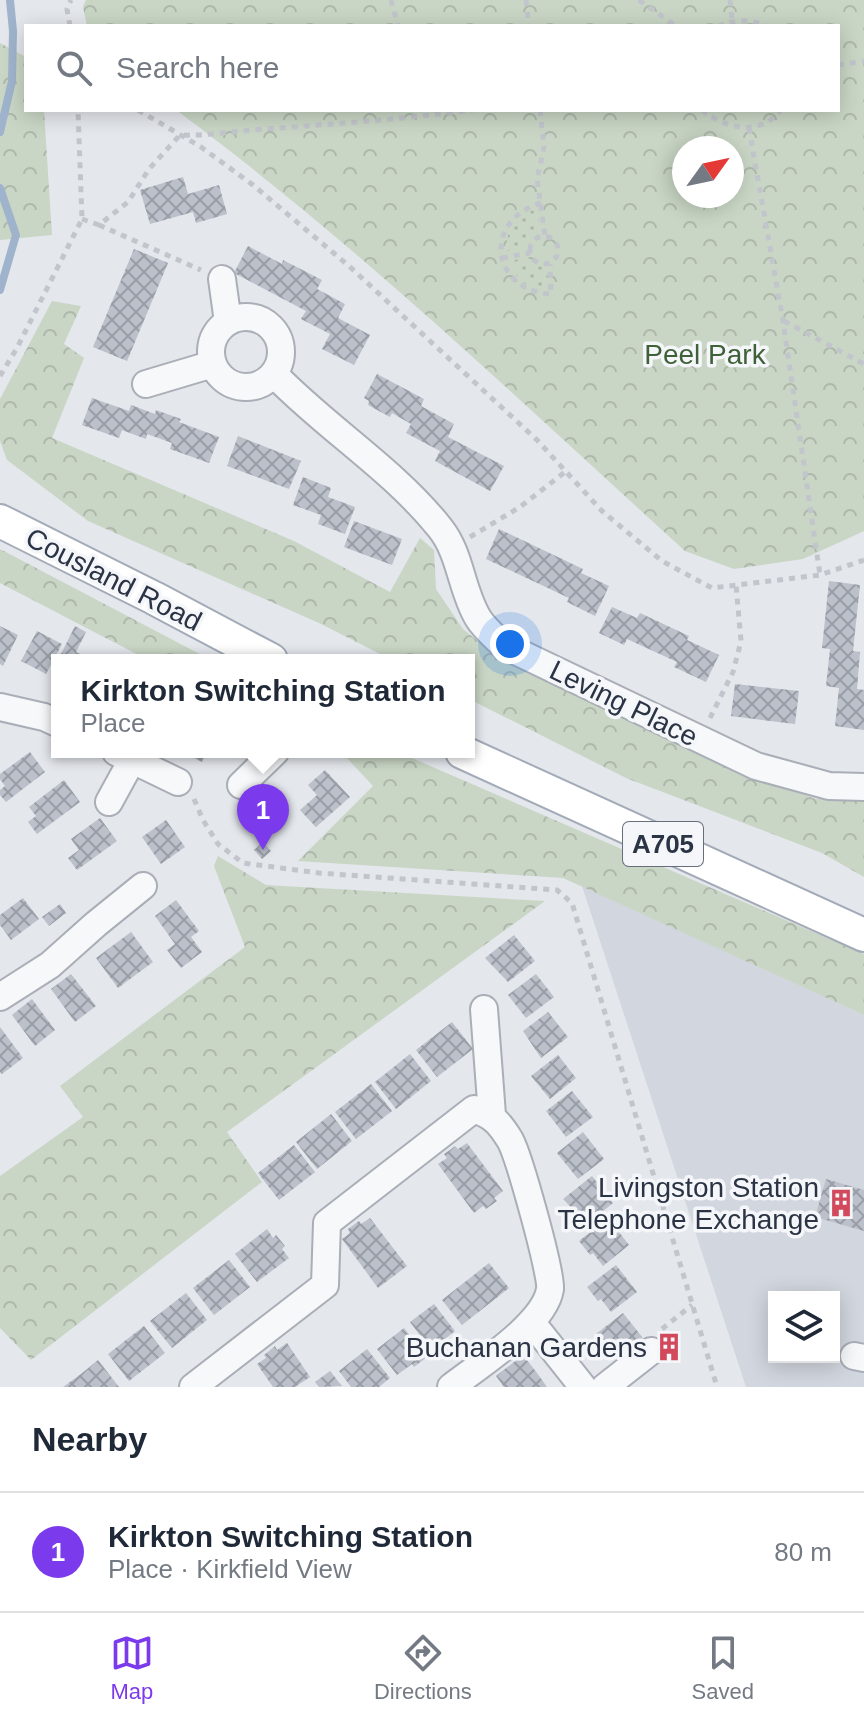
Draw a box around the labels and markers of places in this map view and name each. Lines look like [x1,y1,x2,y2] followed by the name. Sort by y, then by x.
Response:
[237,784,289,850] pin: 1
[557,1172,819,1235] place label: Livingston Station Telephone Exchange
[826,1188,856,1218] building icon: Livingston Station Telephone Exchange
[406,1332,647,1363] place label: Buchanan Gardens
[654,1332,684,1362] building icon: Buchanan Gardens

